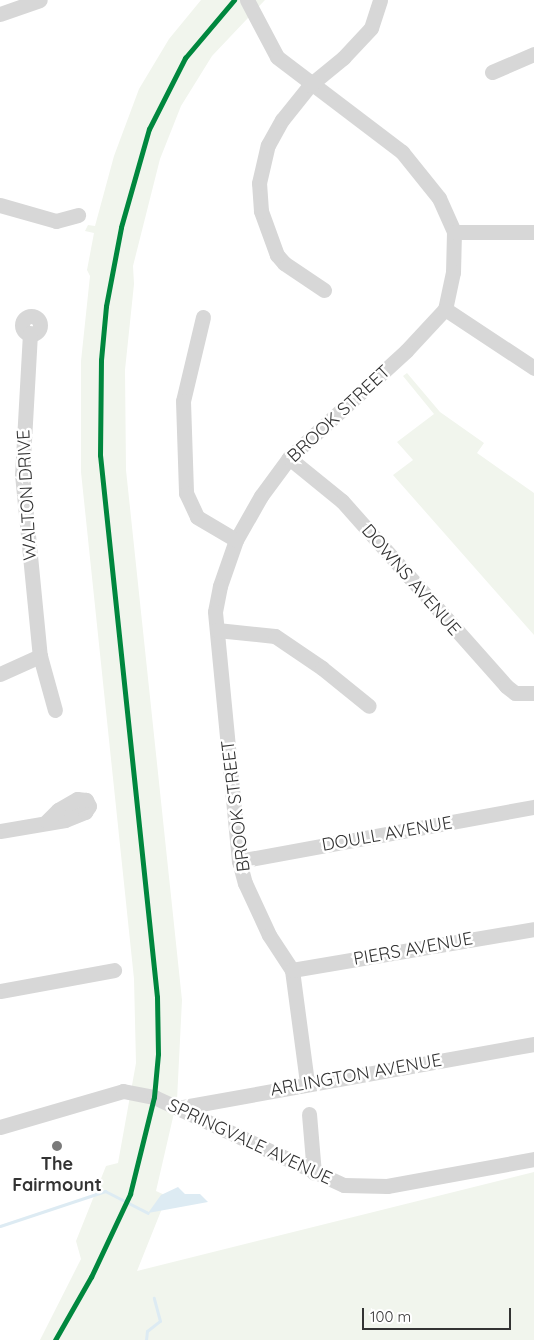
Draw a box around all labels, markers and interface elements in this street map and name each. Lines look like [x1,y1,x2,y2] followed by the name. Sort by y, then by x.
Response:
[283,361,395,467] street label: BROOK STREET
[13,429,41,561] street label: WALTON DRIVE
[357,520,465,640] street label: DOWNS AVENUE
[217,739,255,873] street label: BROOK STREET
[320,812,454,856] street label: DOULL AVENUE
[352,928,474,970] street label: PIERS AVENUE
[269,1049,443,1101] street label: ARLINGTON AVENUE
[164,1094,336,1190] street label: SPRINGVALE AVENUE
[51,1140,63,1152] marker: The Fairmount
[12,1154,102,1196] place label: The Fairmount
[364,1298,513,1330] scale bar
[370,1307,411,1326] text: 100 m

